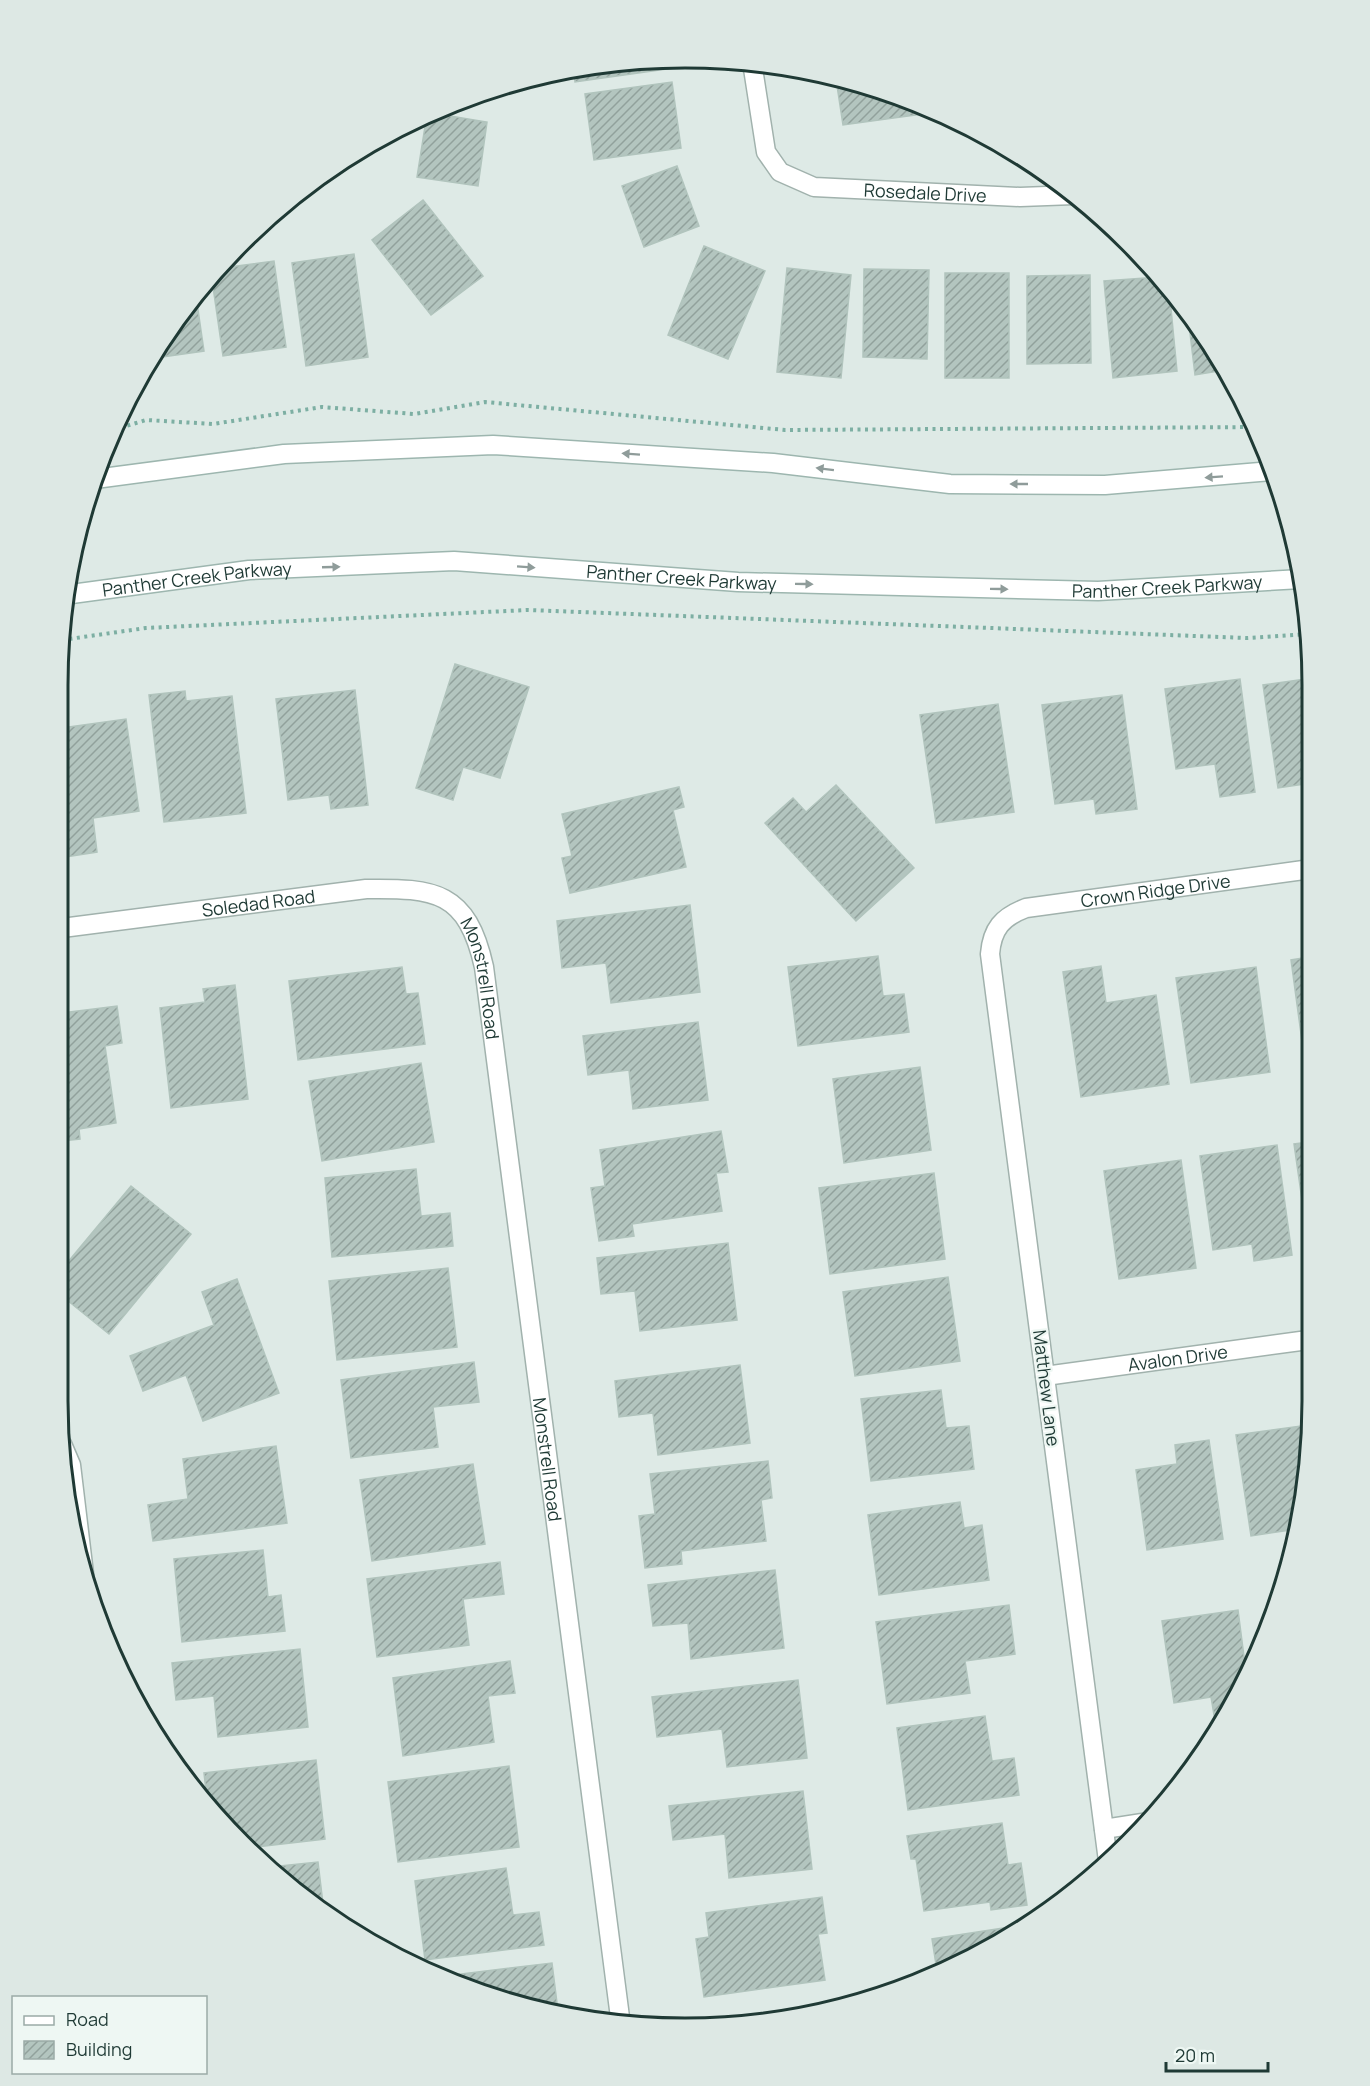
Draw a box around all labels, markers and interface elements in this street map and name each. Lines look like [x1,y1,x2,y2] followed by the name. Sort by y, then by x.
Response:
[863,177,987,207] street label: Rosedale Drive
[621,450,640,459] one-way arrow
[816,464,835,474] one-way arrow
[1205,472,1224,482] one-way arrow
[1010,479,1029,489] one-way arrow
[101,556,293,602] street label: Panther Creek Parkway
[586,559,777,595] street label: Panther Creek Parkway
[321,562,340,571] one-way arrow
[516,562,535,571] one-way arrow
[1072,569,1263,603] street label: Panther Creek Parkway
[795,579,814,588] one-way arrow
[989,584,1008,593] one-way arrow
[1079,868,1232,912] street label: Crown Ridge Drive
[200,884,317,922] street label: Soledad Road
[455,913,505,1041] street label: Monstrell Road
[1028,1328,1066,1448] street label: Matthew Lane
[1126,1339,1229,1377] street label: Avalon Drive
[528,1396,568,1523] street label: Monstrell Road
[12,1996,207,2074] legend
[66,2007,109,2031] text: Road
[1166,2035,1268,2073] scale bar
[66,2037,132,2061] text: Building
[1175,2043,1215,2067] text: 20 m

